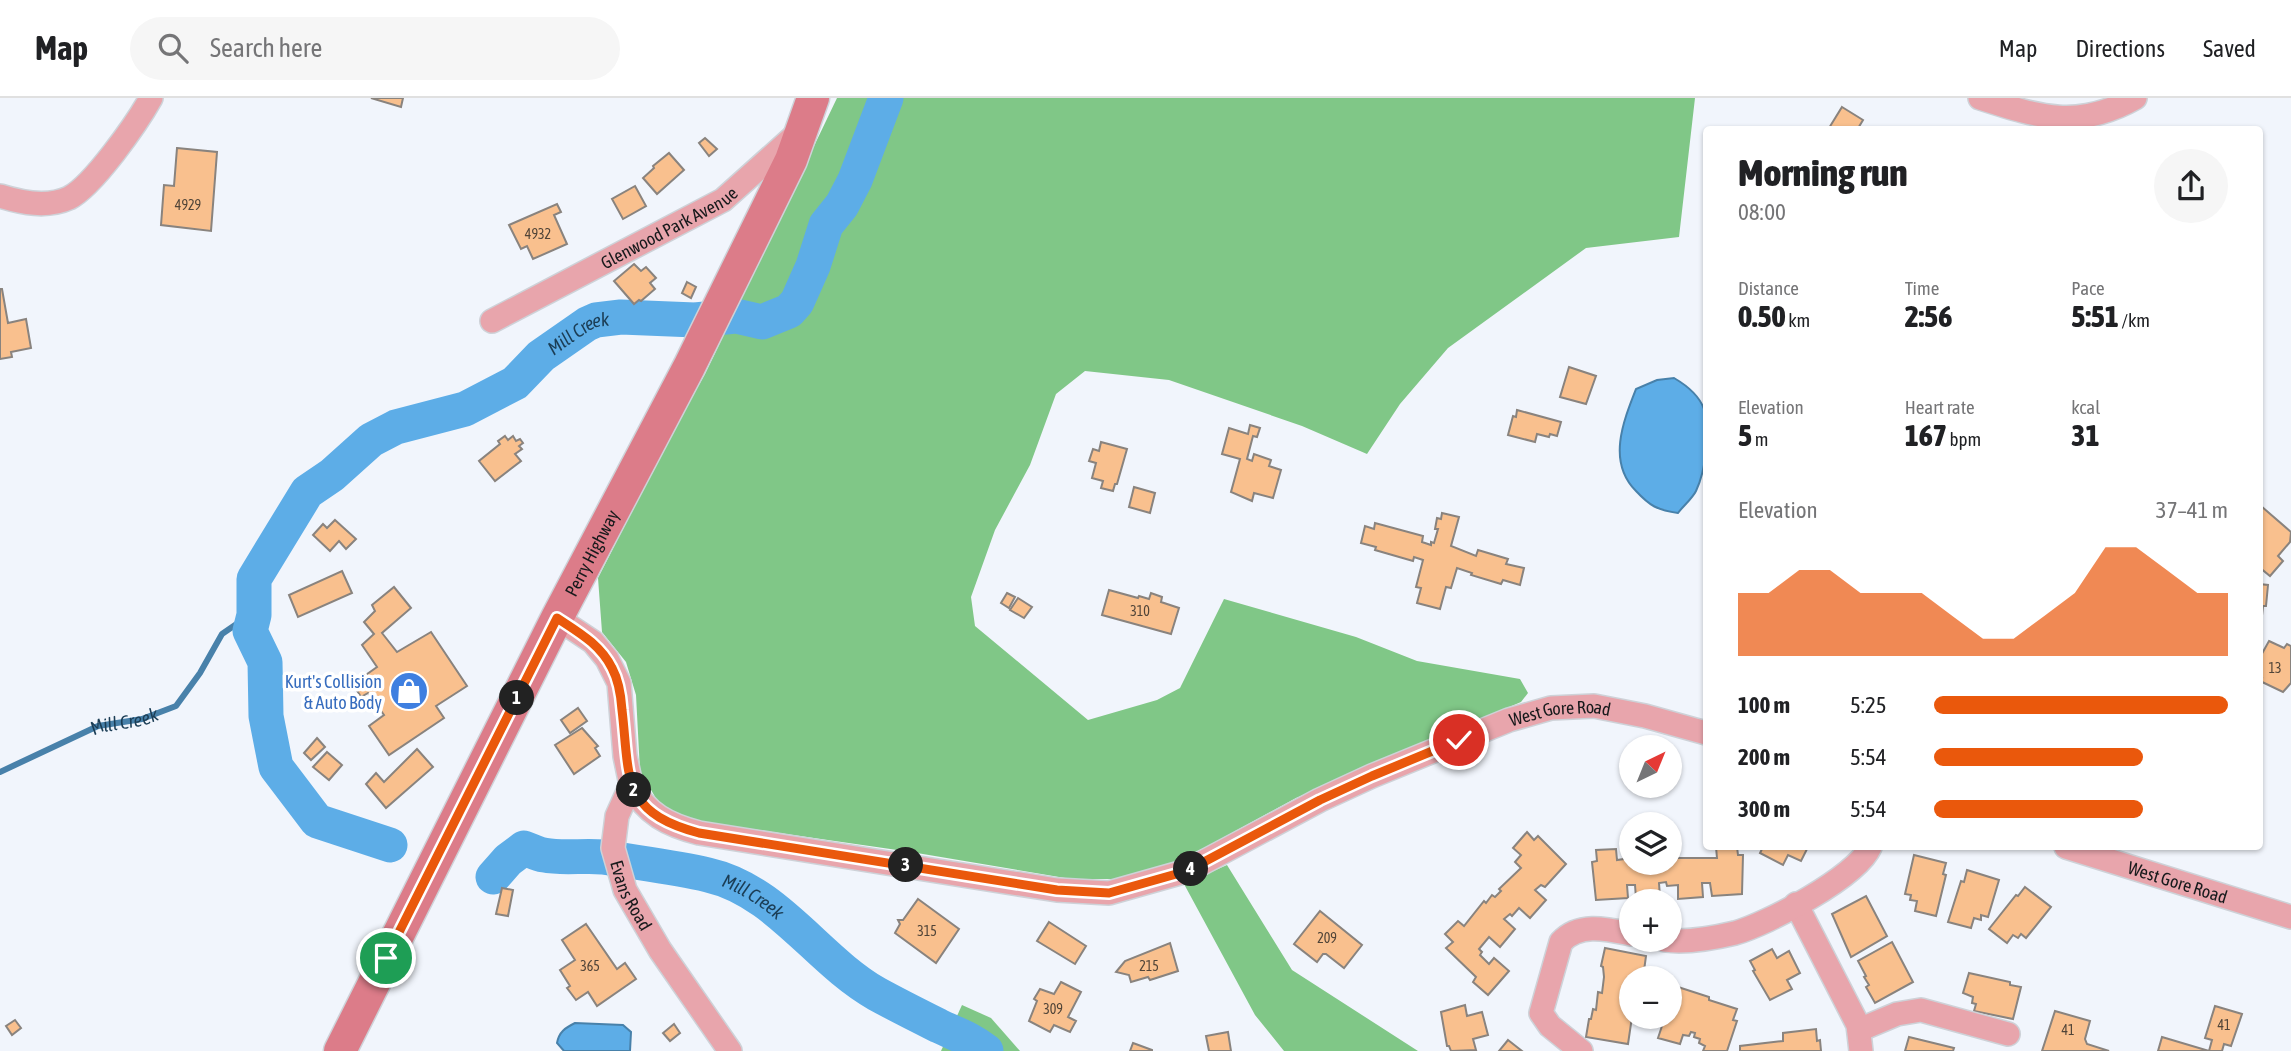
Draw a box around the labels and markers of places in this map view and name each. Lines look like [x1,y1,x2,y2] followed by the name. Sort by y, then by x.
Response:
[388,670,430,712] shop icon: Kurt's Collision & Auto Body
[285,671,382,713] place label: Kurt's Collision & Auto Body
[500,680,534,716] pin: 1
[1429,710,1489,770] pin
[616,772,652,808] pin: 2
[888,848,923,882] pin: 3
[1174,852,1208,886] pin: 4
[356,928,416,988] pin

